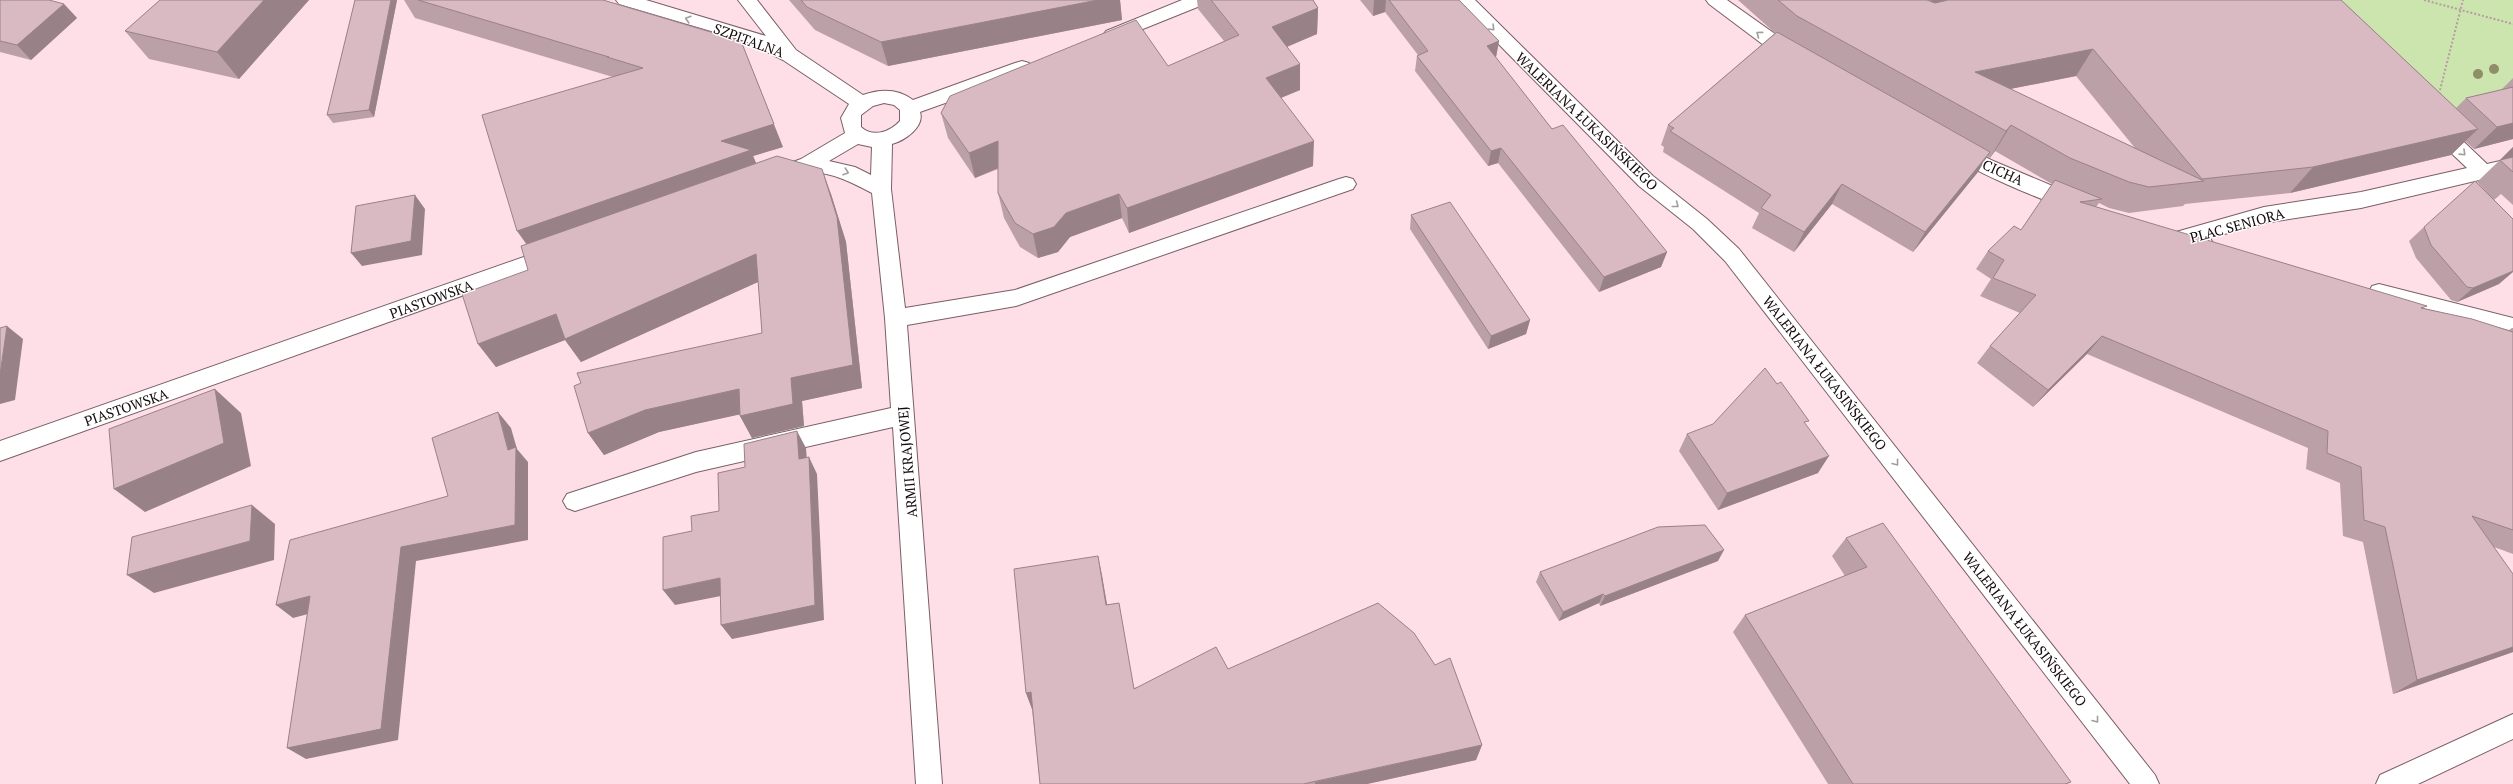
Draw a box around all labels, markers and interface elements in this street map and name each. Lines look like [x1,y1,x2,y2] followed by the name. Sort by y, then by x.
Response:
[684,15,691,24] one-way arrow
[711,18,787,62] street label: SZPITALNA
[1487,23,1495,30] one-way arrow
[1757,32,1764,39] one-way arrow
[1512,48,1662,194] street label: WALERIANA ŁUKASIŃSKIEGO
[2459,148,2466,155] one-way arrow
[1980,155,2027,190] street label: CICHA
[843,167,850,175] one-way arrow
[1672,200,1679,207] one-way arrow
[2188,203,2287,247] street label: PLAC SENIORA
[387,275,476,323] street label: PIASTOWSKA
[1759,292,1891,454] street label: WALERIANA ŁUKASIŃSKIEGO
[82,384,171,430] street label: PIASTOWSKA
[893,405,921,519] street label: ARMII KRAJOWEJ
[1891,459,1898,466] one-way arrow
[1959,548,2091,710] street label: WALERIANA ŁUKASIŃSKIEGO
[2092,716,2099,723] one-way arrow

